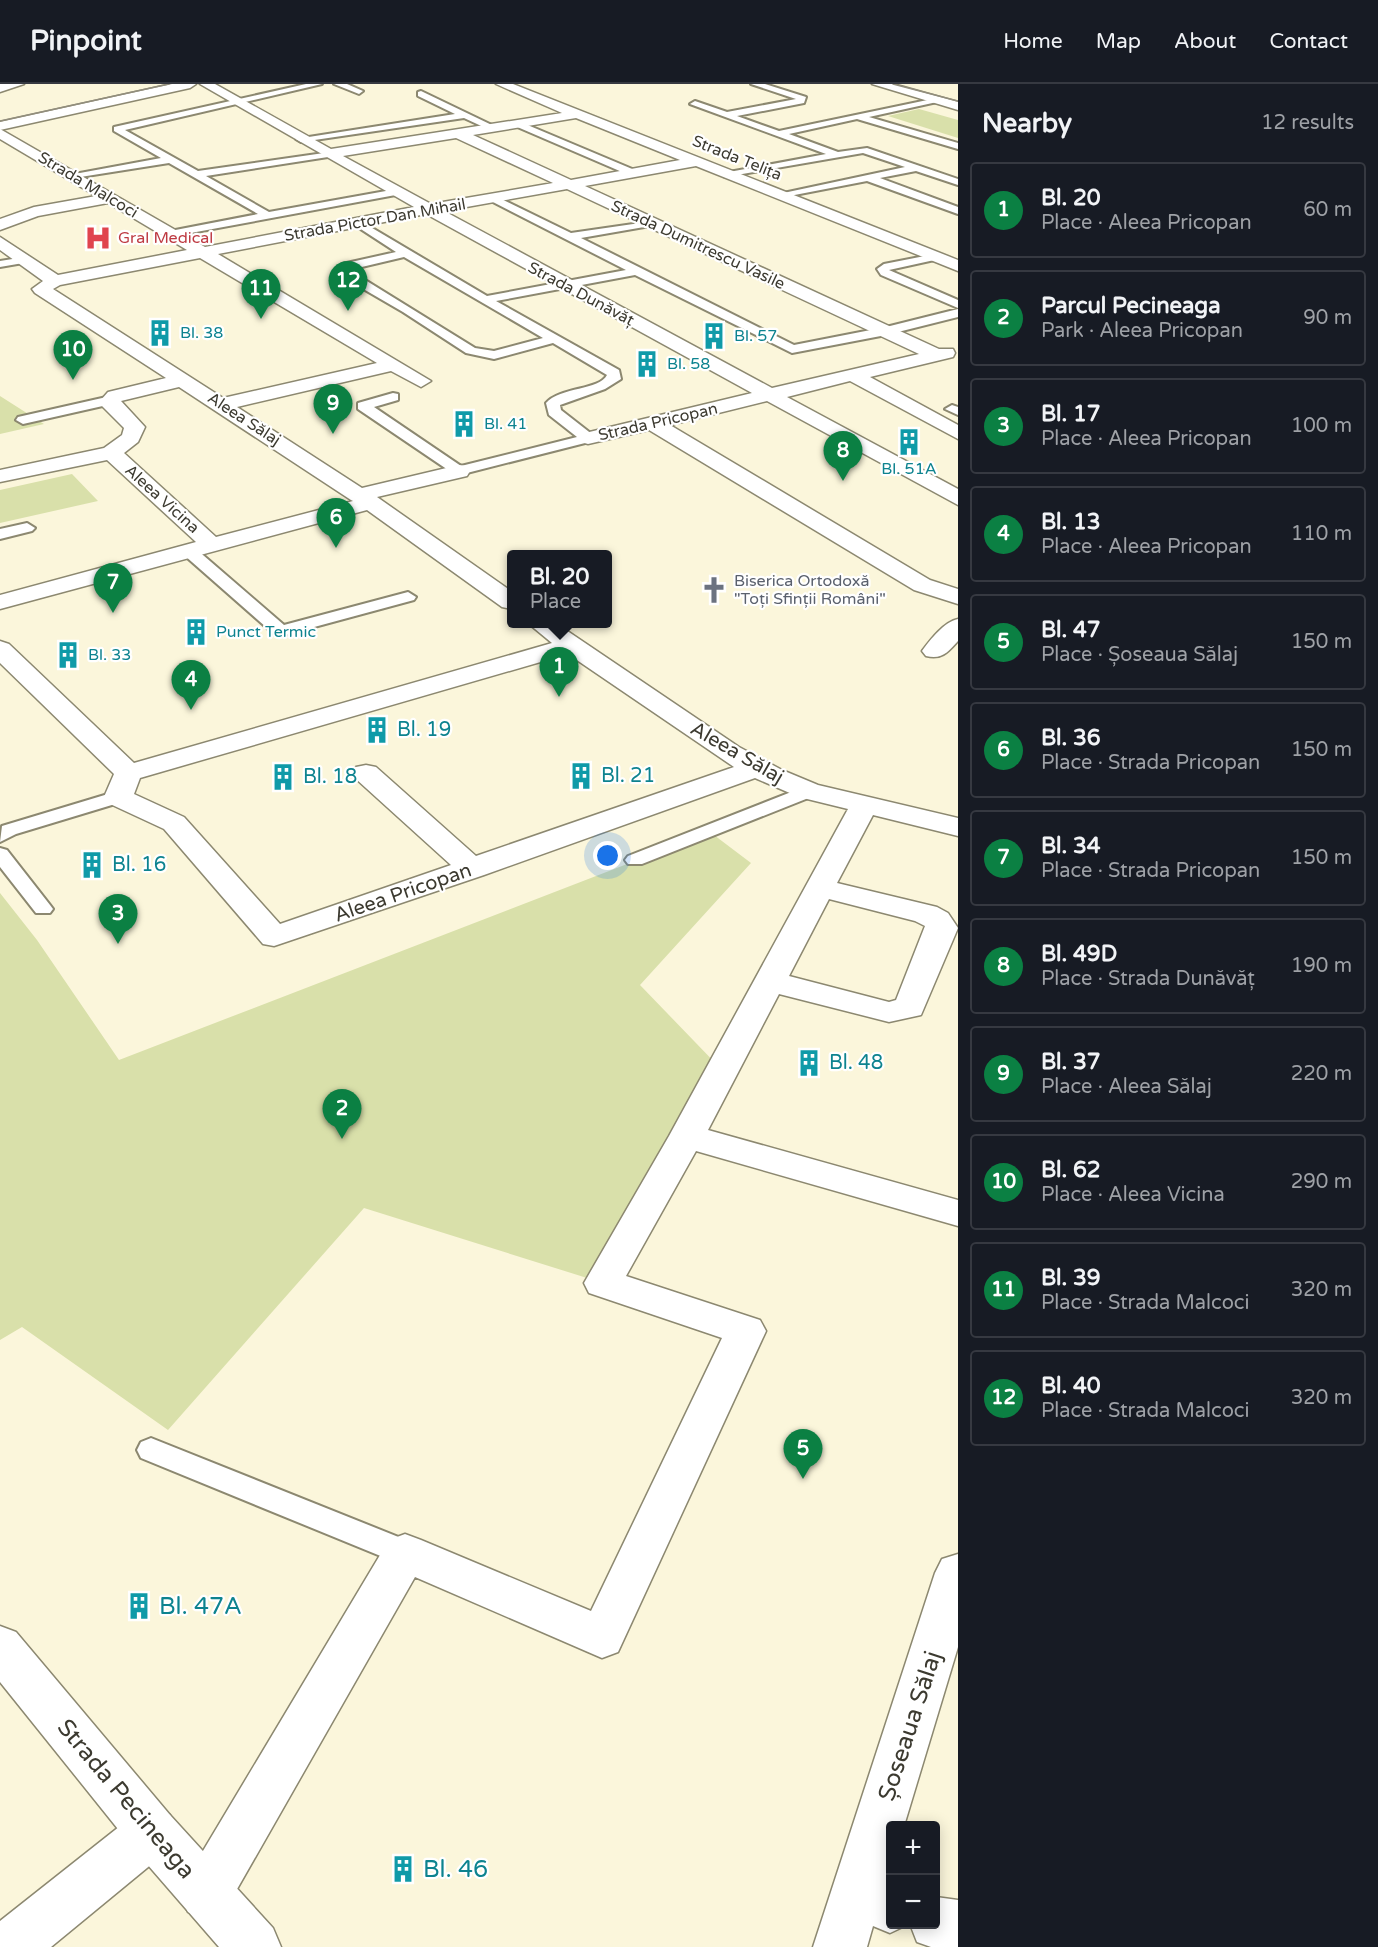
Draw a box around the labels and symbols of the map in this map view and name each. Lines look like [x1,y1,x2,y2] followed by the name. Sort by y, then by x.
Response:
[689,131,785,185] street label: Strada Telița
[34,147,142,223] street label: Strada Malcoci
[283,194,467,246] street label: Strada Pictor Dan Mihail
[608,196,788,294] street label: Strada Dumitrescu Vasile
[83,223,113,253] hospital icon: Gral Medical
[118,228,213,248] place label: Gral Medical
[524,258,638,330] street label: Strada Dunăvăț
[328,262,368,311] pin: 12
[242,270,280,319] pin: 11
[145,318,175,348] building icon: Bl. 38
[699,321,729,351] building icon: Bl. 57
[180,323,223,343] place label: Bl. 38
[734,326,777,346] place label: Bl. 57
[54,330,92,380] pin: 10
[632,349,662,379] building icon: Bl. 58
[667,354,710,374] place label: Bl. 58
[314,384,352,434] pin: 9
[204,388,284,450] street label: Aleea Sălaj
[596,399,720,445] street label: Strada Pricopan
[449,409,479,439] building icon: Bl. 41
[484,414,527,434] place label: Bl. 41
[894,427,924,457] building icon: Bl. 51A
[824,432,862,481] pin: 8
[881,459,937,479] place label: Bl. 51A
[121,460,203,538] street label: Aleea Vicina
[316,498,356,548] pin: 6
[94,564,132,613] pin: 7
[734,571,886,609] place label: Biserica Ortodoxă "Toți Sfinții Români"
[699,575,729,605] church icon: Biserica Ortodoxă "Toți Sfinții Români"
[181,617,211,647] building icon: Punct Termic
[216,622,316,642] place label: Punct Termic
[53,640,83,670] building icon: Bl. 33
[88,645,131,665] place label: Bl. 33
[540,648,578,697] pin: 1
[172,660,210,710] pin: 4
[362,715,392,745] building icon: Bl. 19
[686,717,788,789] street label: Aleea Sălaj
[397,718,451,742] place label: Bl. 19
[566,761,596,791] building icon: Bl. 21
[268,762,298,792] building icon: Bl. 18
[601,764,655,788] place label: Bl. 21
[303,765,357,789] place label: Bl. 18
[593,841,622,870] your location
[77,850,107,880] building icon: Bl. 16
[112,853,166,877] place label: Bl. 16
[331,858,475,928] street label: Aleea Pricopan
[98,894,138,944] pin: 3
[794,1048,824,1078] building icon: Bl. 48
[829,1051,883,1075] place label: Bl. 48
[322,1090,362,1139] pin: 2
[784,1430,822,1479] pin: 5
[124,1591,154,1621] building icon: Bl. 47A
[159,1592,242,1621] place label: Bl. 47A
[872,1647,948,1805] street label: Șoseaua Sălaj
[51,1713,201,1885] street label: Strada Pecineaga
[388,1854,418,1884] building icon: Bl. 46
[423,1855,488,1884] place label: Bl. 46

